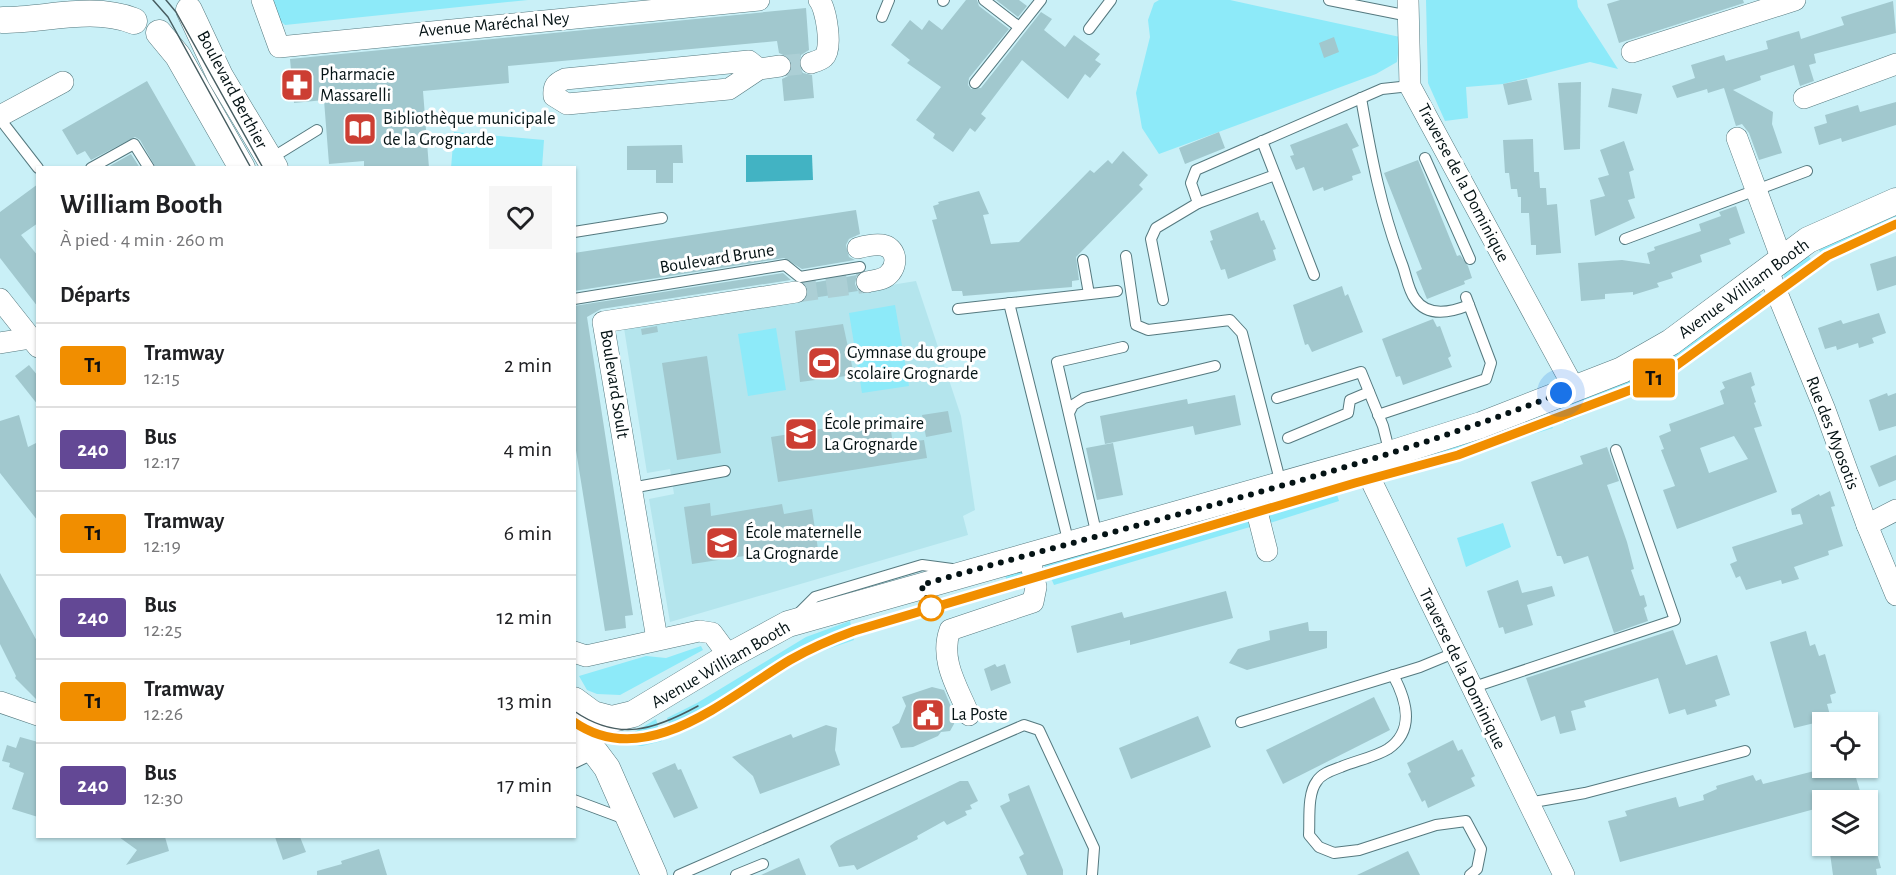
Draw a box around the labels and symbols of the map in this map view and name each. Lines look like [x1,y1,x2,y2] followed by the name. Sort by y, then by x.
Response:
[418,9,571,41] street label: Avenue Maréchal Ney
[193,28,271,152] street label: Boulevard Berthier
[320,66,395,105] place label: Pharmacie Massarelli
[279,67,315,103] pharmacy icon: Pharmacie Massarelli
[1414,101,1512,265] street label: Traverse de la Dominique
[383,110,555,149] place label: Bibliothèque municipale de la Grognarde
[342,111,378,147] library icon: Bibliothèque municipale de la Grognarde
[1675,236,1813,342] street label: Avenue William Booth
[658,241,776,277] street label: Boulevard Brune
[596,328,632,440] street label: Boulevard Soult
[847,344,986,383] place label: Gymnase du groupe scolaire Grognarde
[806,345,842,381] sports icon: Gymnase du groupe scolaire Grognarde
[1627,358,1681,398] line badge: T1
[1802,374,1862,492] street label: Rue des Myosotis
[1546,378,1576,408] your location
[824,412,924,454] place label: École primaire La Grognarde
[783,416,819,452] school or university icon: École primaire La Grognarde
[745,521,862,563] place label: École maternelle La Grognarde
[704,525,740,561] school or university icon: École maternelle La Grognarde
[1415,586,1509,752] street label: Traverse de la Dominique
[918,595,944,621] unlabelled marker
[649,618,793,712] street label: Avenue William Booth
[910,697,946,733] public building icon: La Poste
[951,706,1008,724] place label: La Poste

